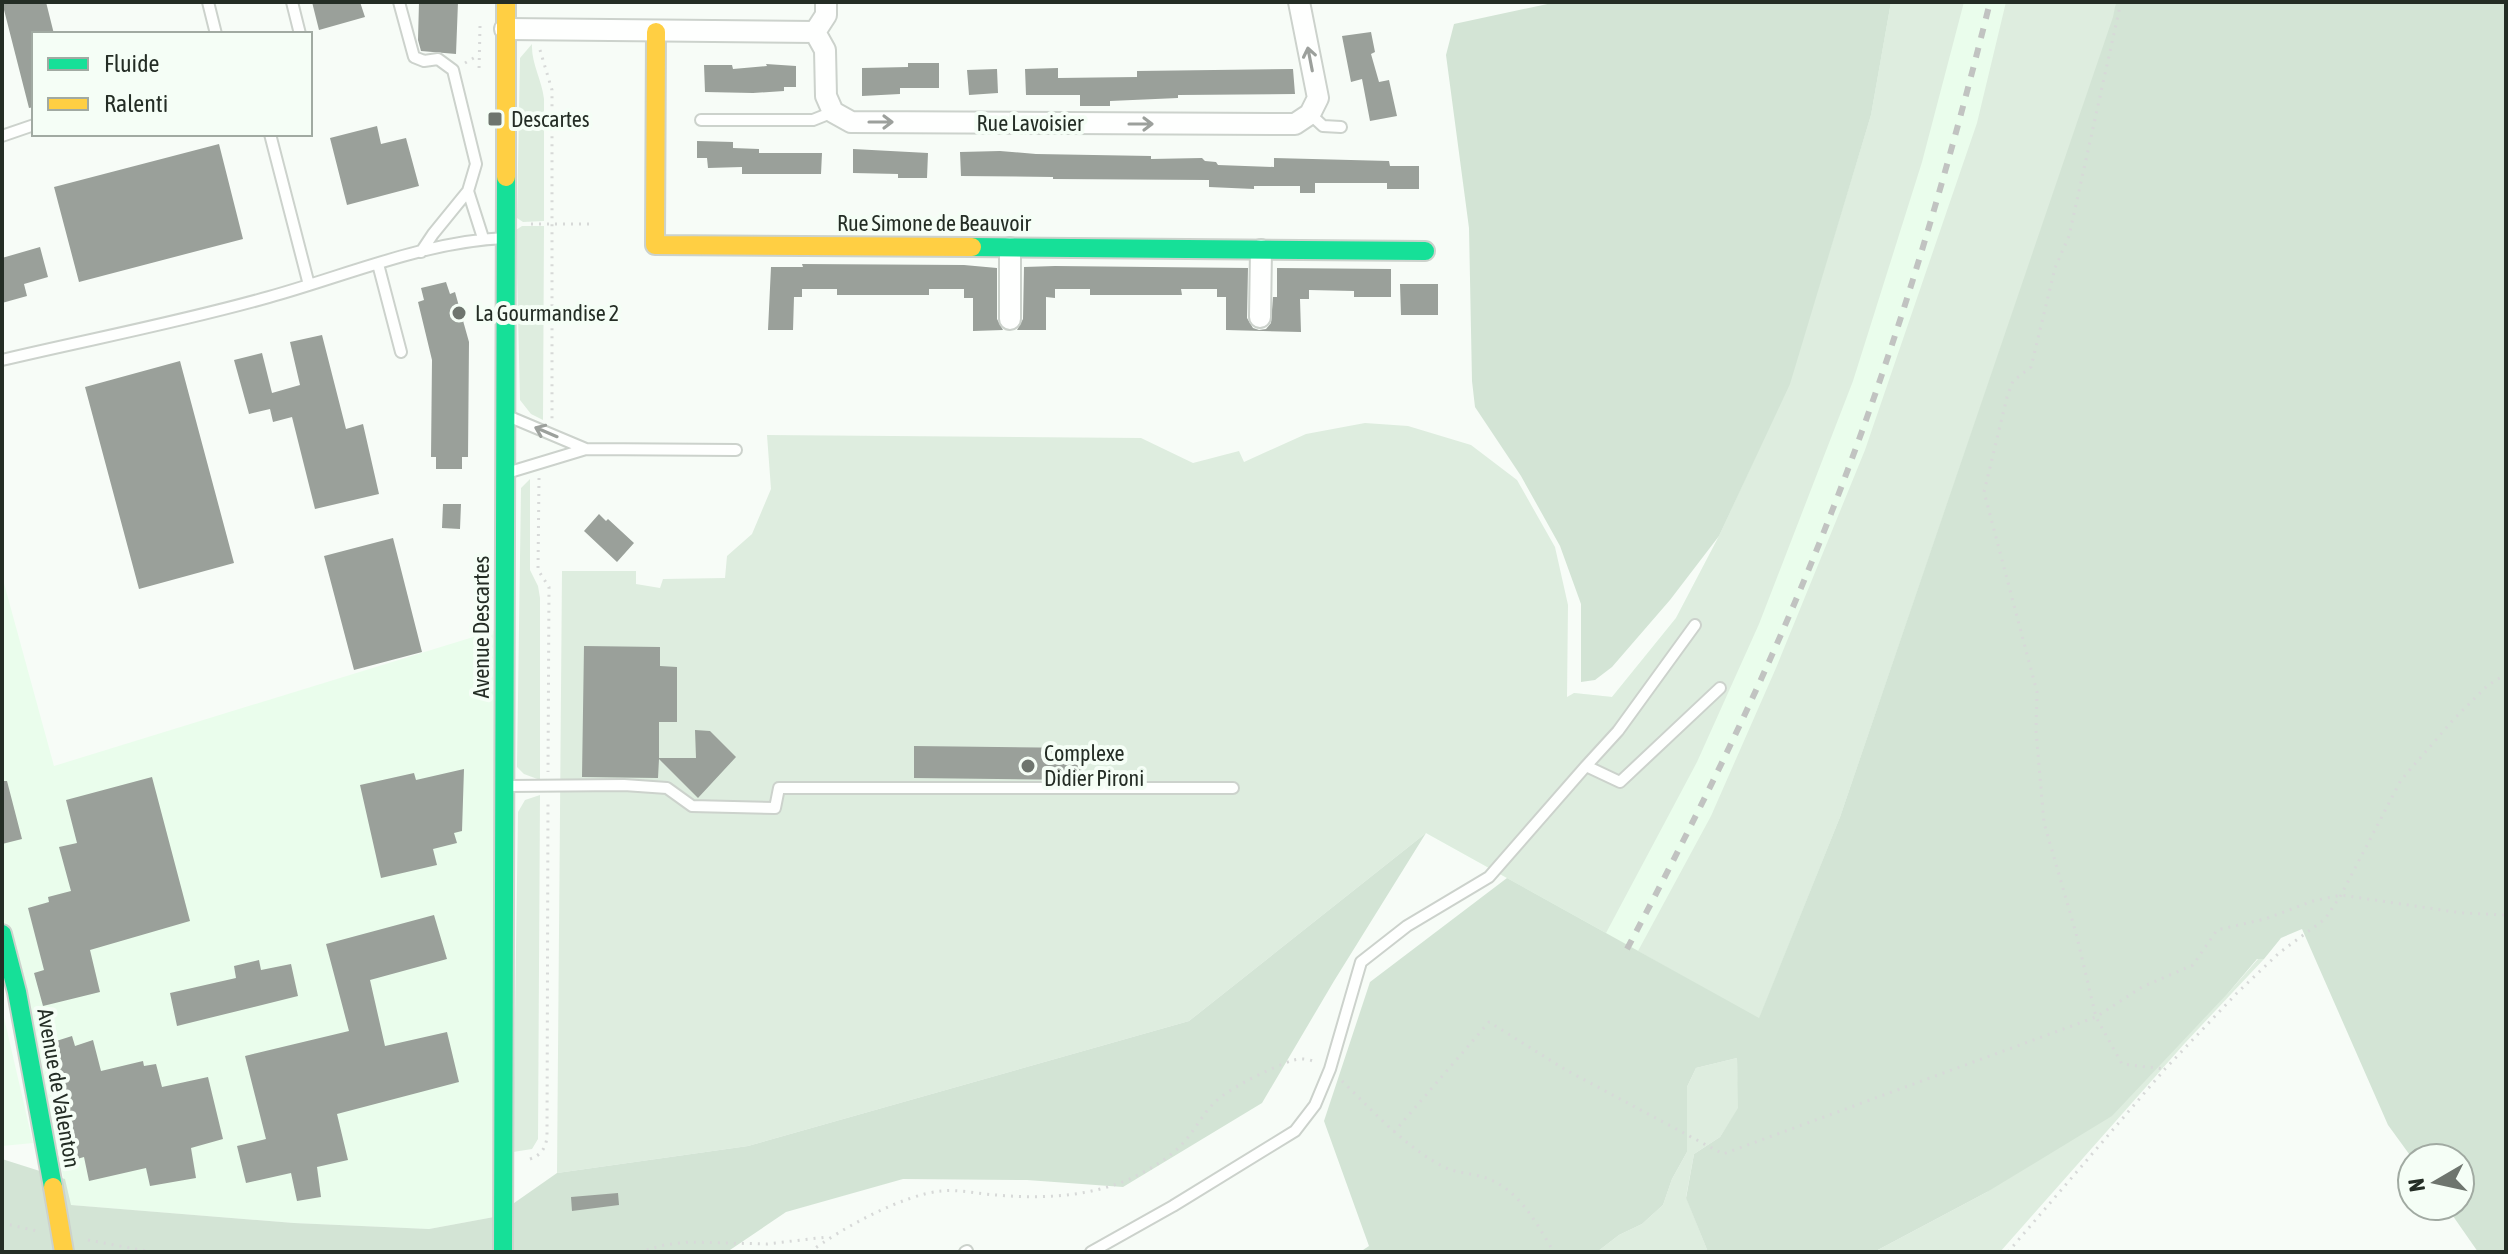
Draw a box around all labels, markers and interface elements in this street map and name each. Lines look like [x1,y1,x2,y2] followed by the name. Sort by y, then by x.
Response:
[32,32,312,136] legend
[1302,46,1317,72] one-way arrow
[104,50,159,77] text: Fluide
[104,90,168,117] text: Ralenti
[511,106,590,132] place label: Descartes
[486,110,504,128] marker: Descartes
[977,110,1084,136] street label: Rue Lavoisier
[867,114,894,130] one-way arrow
[1127,116,1154,132] one-way arrow
[837,210,1032,236] street label: Rue Simone de Beauvoir
[475,300,619,326] place label: La Gourmandise 2
[450,304,468,322] marker: La Gourmandise 2
[534,424,559,439] one-way arrow
[468,556,494,698] street label: Avenue Descartes
[1044,740,1144,791] place label: Complexe Didier Pironi
[1019,757,1037,775] marker: Complexe Didier Pironi
[32,1006,86,1170] street label: Avenue de Valenton
[2396,1142,2476,1222] north arrow
[2402,1177,2430,1194] text: N

